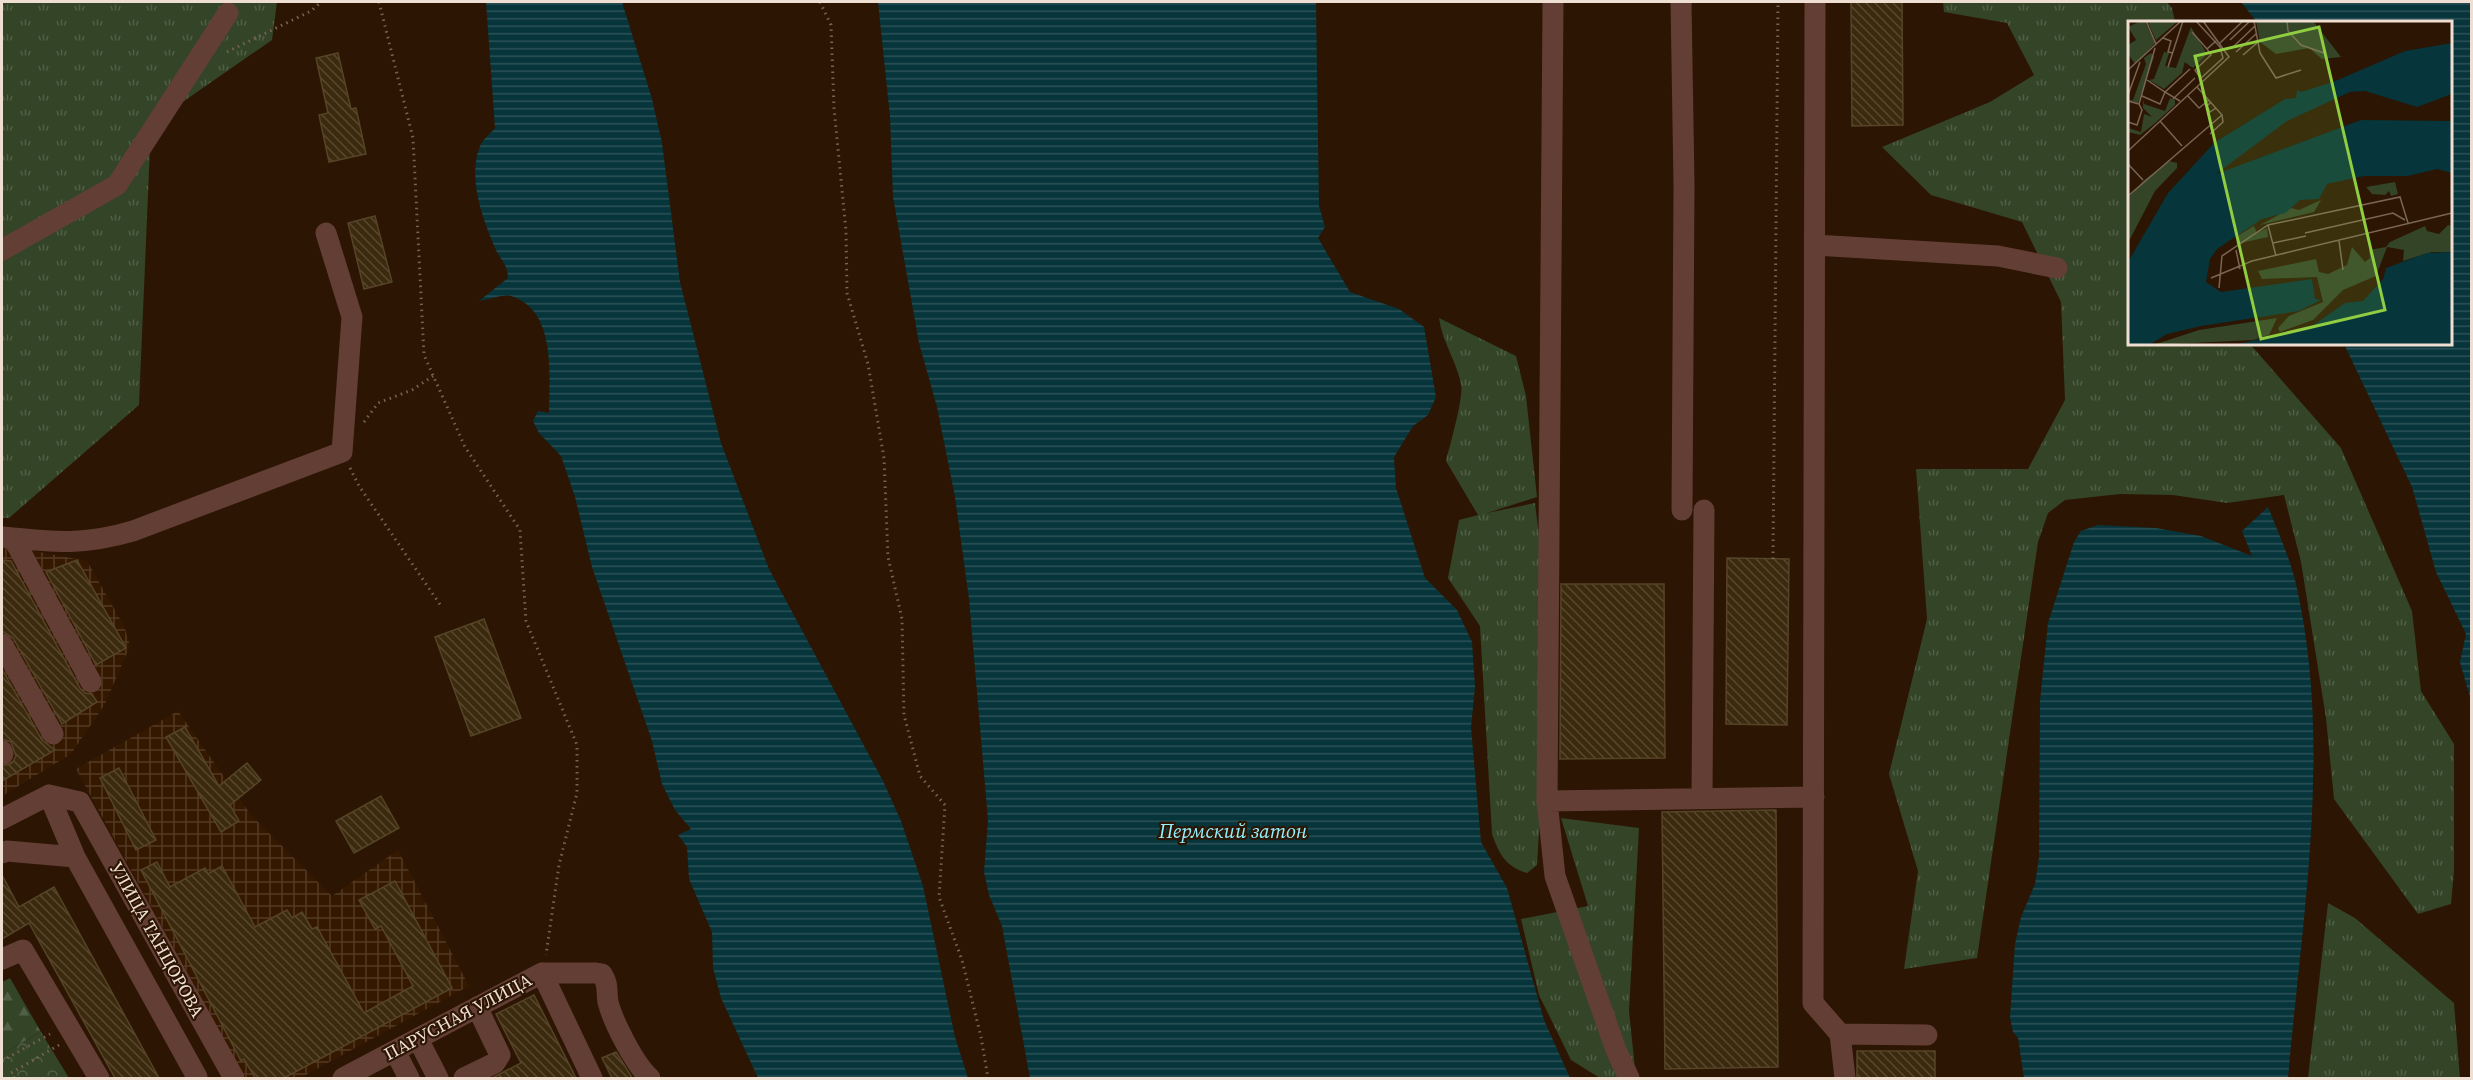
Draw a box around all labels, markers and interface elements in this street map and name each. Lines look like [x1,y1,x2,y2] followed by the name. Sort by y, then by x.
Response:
[2128,21,2452,345] inset map
[1158,817,1308,845] water label: Пермский затон
[104,858,211,1022] street label: УЛИЦА ТАНЦОРОВА
[379,967,536,1066] street label: ПАРУСНАЯ УЛИЦА

